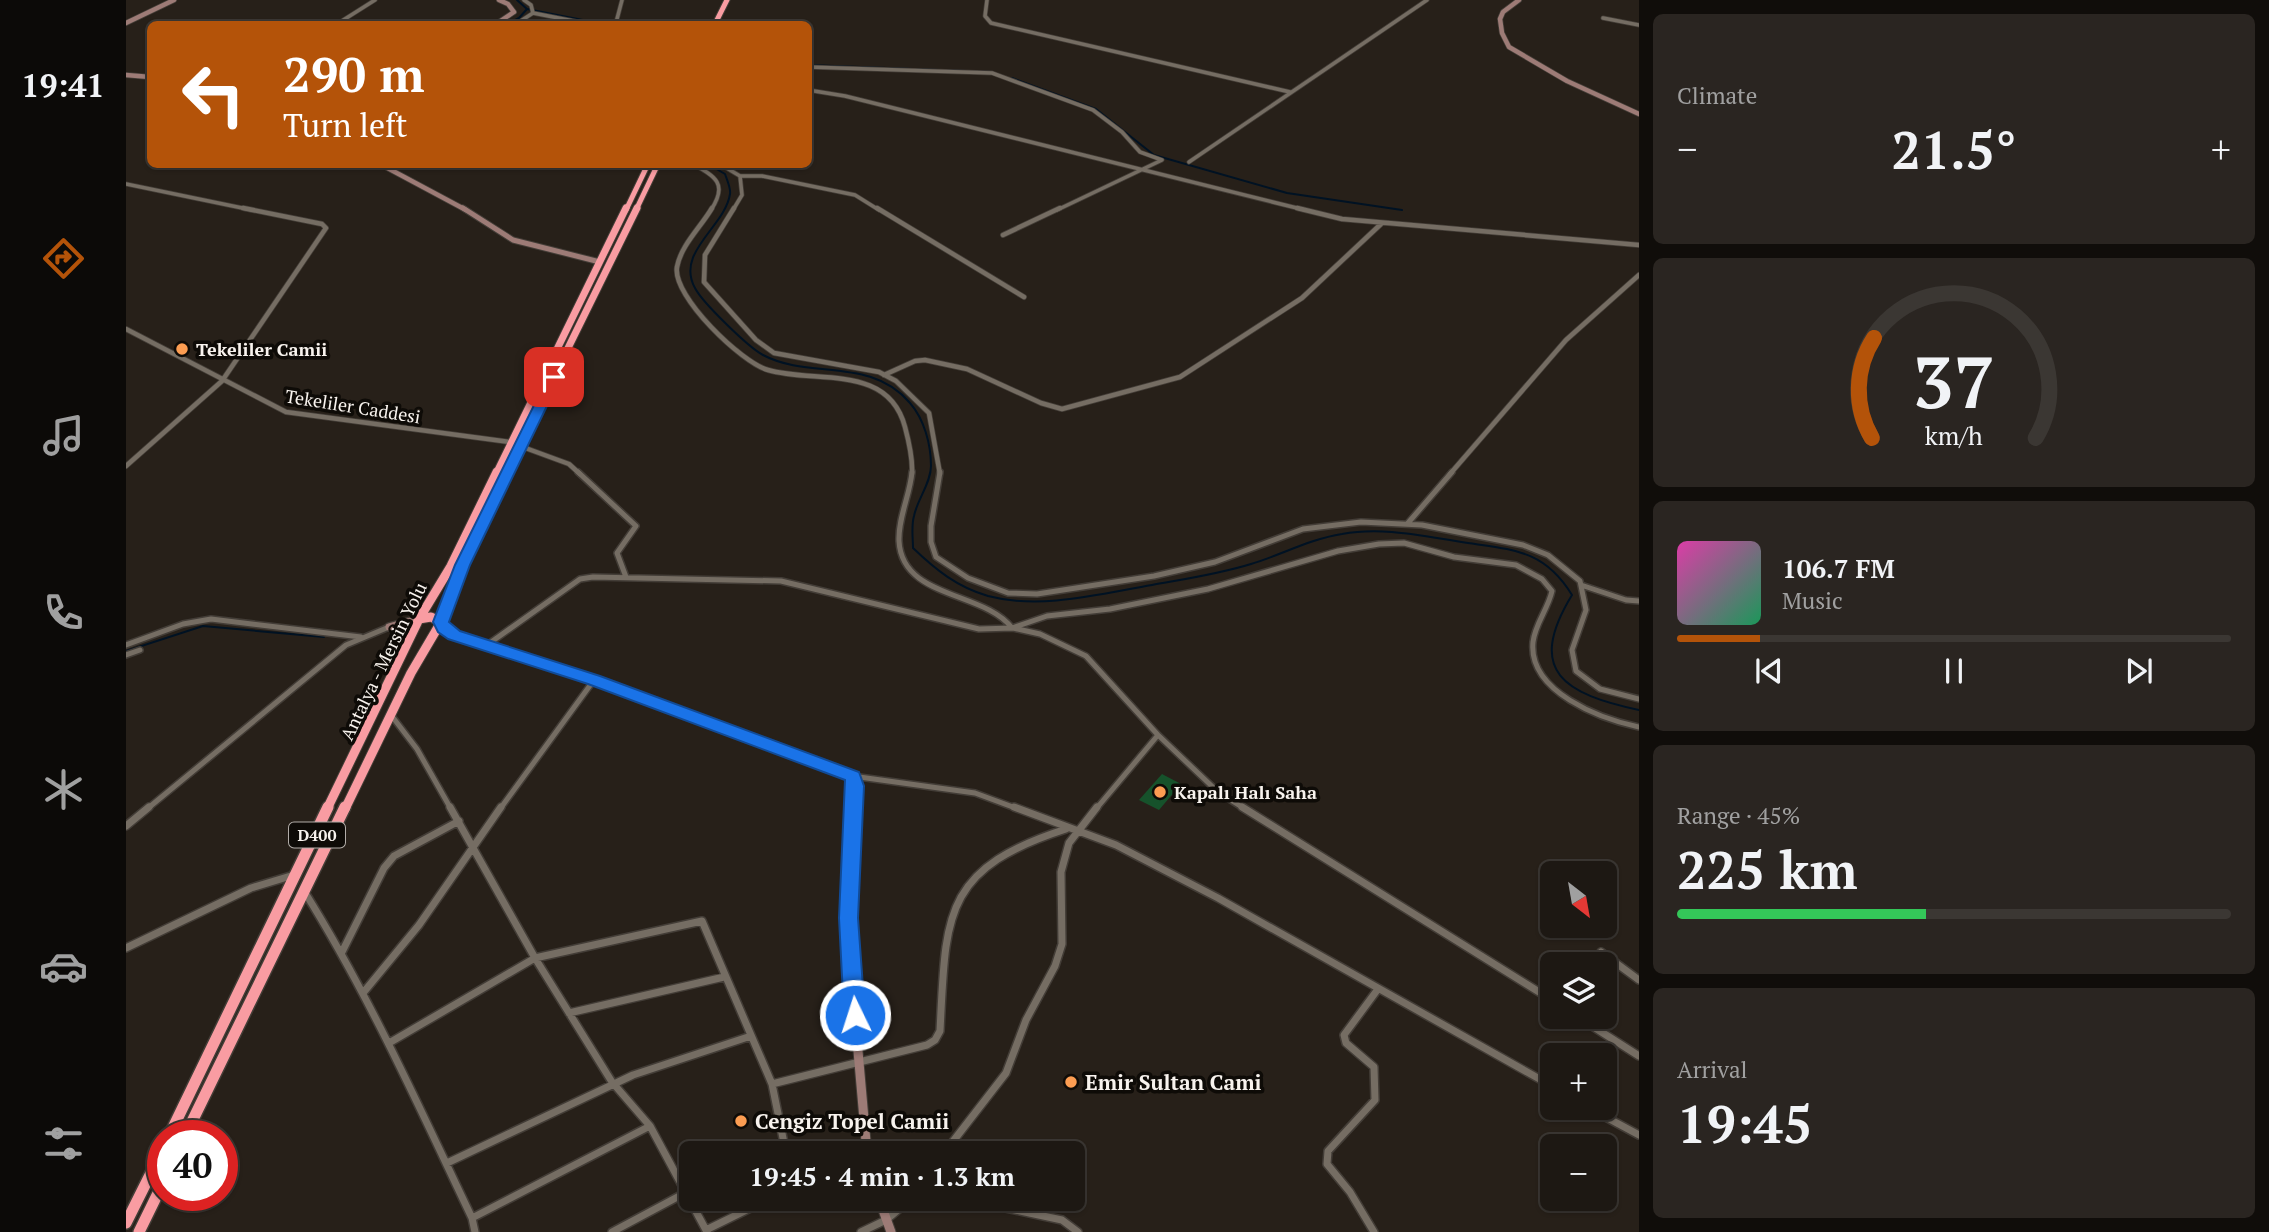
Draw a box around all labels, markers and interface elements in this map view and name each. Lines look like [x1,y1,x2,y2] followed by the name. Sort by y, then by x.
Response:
[283,41,425,106] text: 290 m
[168,49,259,140] icon: left
[21,64,105,106] text: 19:41
[1677,80,1757,111] text: Climate
[283,104,407,146] text: Turn left
[1891,115,2017,184] text: 21.5°
[1677,124,1697,174] text: −
[2211,124,2231,174] text: +
[39,234,88,283] icon: directions
[1913,333,1995,430] text: 37
[196,337,327,361] place label: Tekeliler Camii
[174,341,190,357] marker: Tekeliler Camii
[524,347,584,407] pin
[535,358,573,396] icon: arrive
[284,383,422,429] street label: Tekeliler Caddesi
[39,411,88,460] icon: music
[1925,419,1983,452] text: km/h
[1782,551,1895,585] text: 106.7 FM
[334,578,432,744] street label: Antalya - Mersin Yolu
[1782,585,1843,616] text: Music
[39,588,88,637] icon: phone
[1750,652,1788,690] icon: previous
[1935,652,1973,690] icon: pause
[2120,652,2158,690] icon: next
[39,765,88,814] icon: climate
[1174,780,1317,804] place label: Kapalı Halı Saha
[1152,784,1168,800] marker: Kapalı Halı Saha
[1677,800,1800,831] text: Range · 45%
[289,822,345,848] road number: D400
[1677,835,1858,904] text: 225 km
[1540,861,1617,938] north arrow
[1540,861,1617,1211] map controls
[39,942,88,991] icon: car
[1540,952,1617,1029] button: layers
[818,978,892,1052] position arrow
[1540,1043,1617,1120] button: +
[1677,1054,1748,1085] text: Arrival
[1085,1068,1262,1096] place label: Emir Sultan Cami
[1063,1074,1079,1090] marker: Emir Sultan Cami
[1677,1089,1812,1158] text: 19:45
[755,1107,949,1135] place label: Cengiz Topel Camii
[733,1113,749,1129] marker: Cengiz Topel Camii
[39,1119,88,1168] icon: filters
[147,1120,238,1211] speed limit sign: 40
[1540,1134,1617,1211] button: −
[749,1159,1015,1193] text: 19:45 · 4 min · 1.3 km

